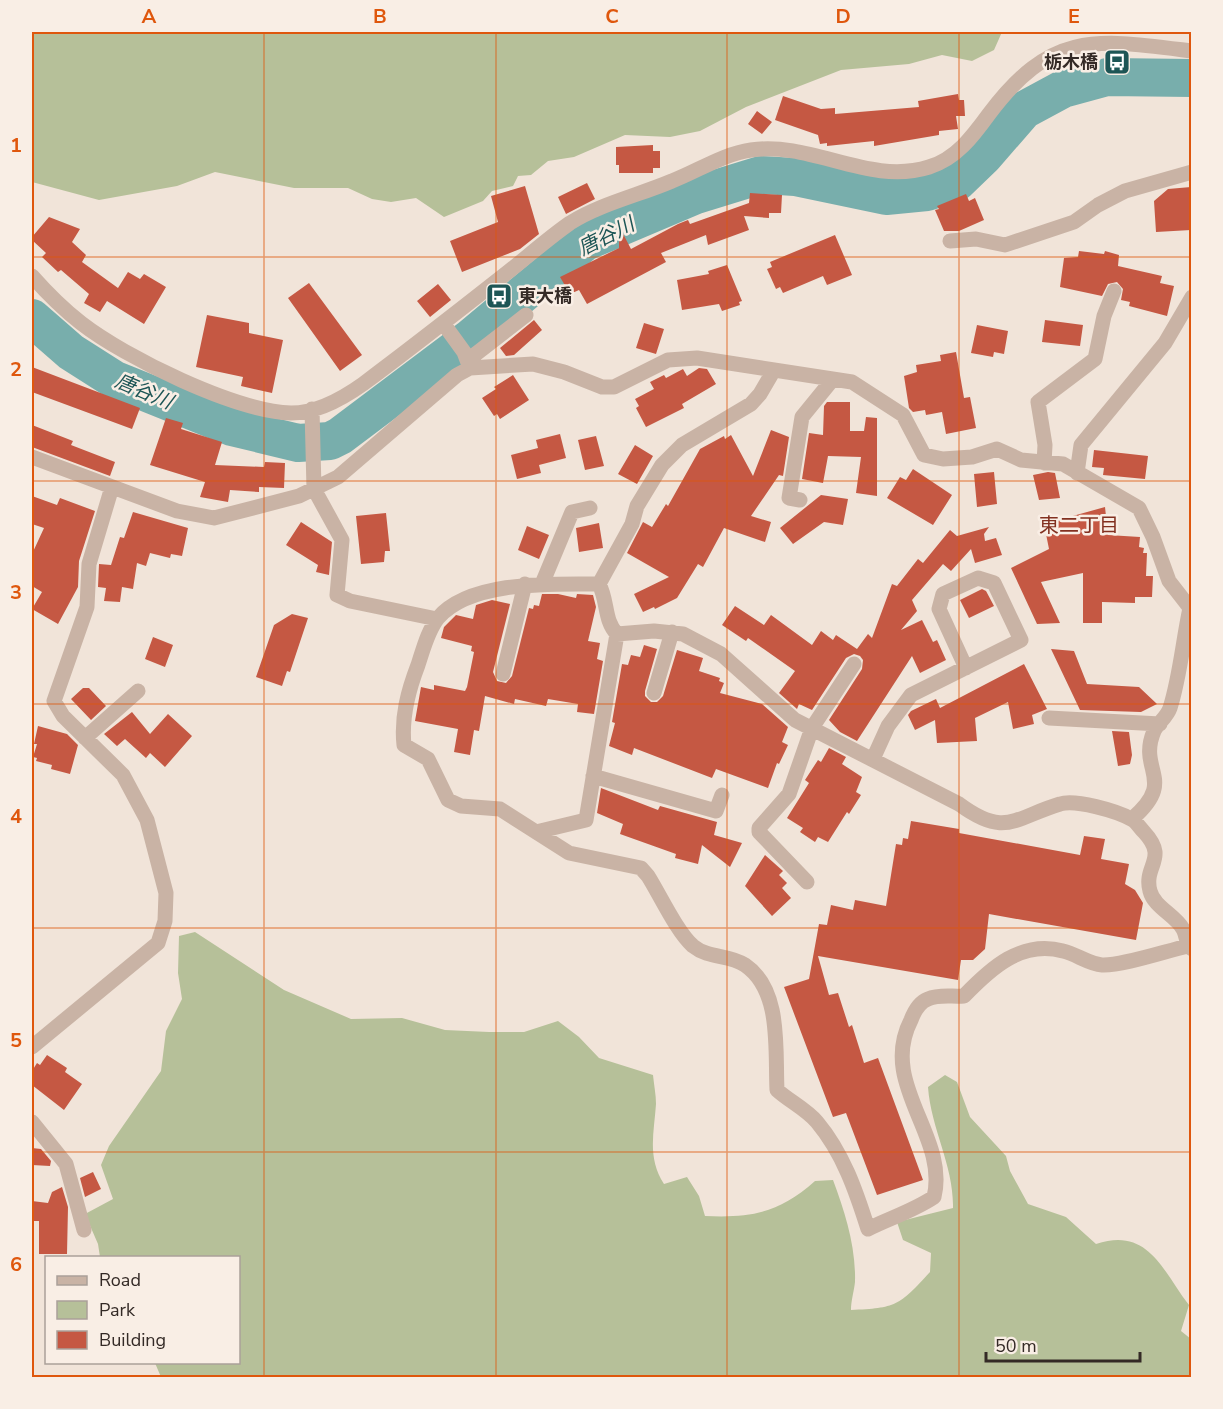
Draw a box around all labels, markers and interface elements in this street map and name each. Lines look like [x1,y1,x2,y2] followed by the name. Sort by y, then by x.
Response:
[142,3,157,30] text: A
[373,3,387,30] text: B
[605,3,619,30] text: C
[835,3,851,30] text: D
[1068,3,1080,30] text: E
[1102,47,1132,77] bus stop icon: 栃木橋
[1044,50,1098,74] place label: 栃木橋
[10,132,22,159] text: 1
[573,210,641,262] water label: 唐谷川
[484,281,514,311] bus stop icon: 東大橋
[518,284,572,308] place label: 東大橋
[10,356,22,383] text: 2
[111,367,179,416] water label: 唐谷川
[1039,512,1119,539] district label: 東二丁目
[10,579,22,606] text: 3
[10,803,22,830] text: 4
[10,1027,22,1054] text: 5
[10,1251,22,1278] text: 6
[45,1256,240,1364] legend
[99,1268,141,1292] text: Road
[99,1298,136,1322] text: Park
[986,1325,1140,1363] scale bar
[99,1328,166,1352] text: Building
[995,1334,1037,1358] text: 50 m

